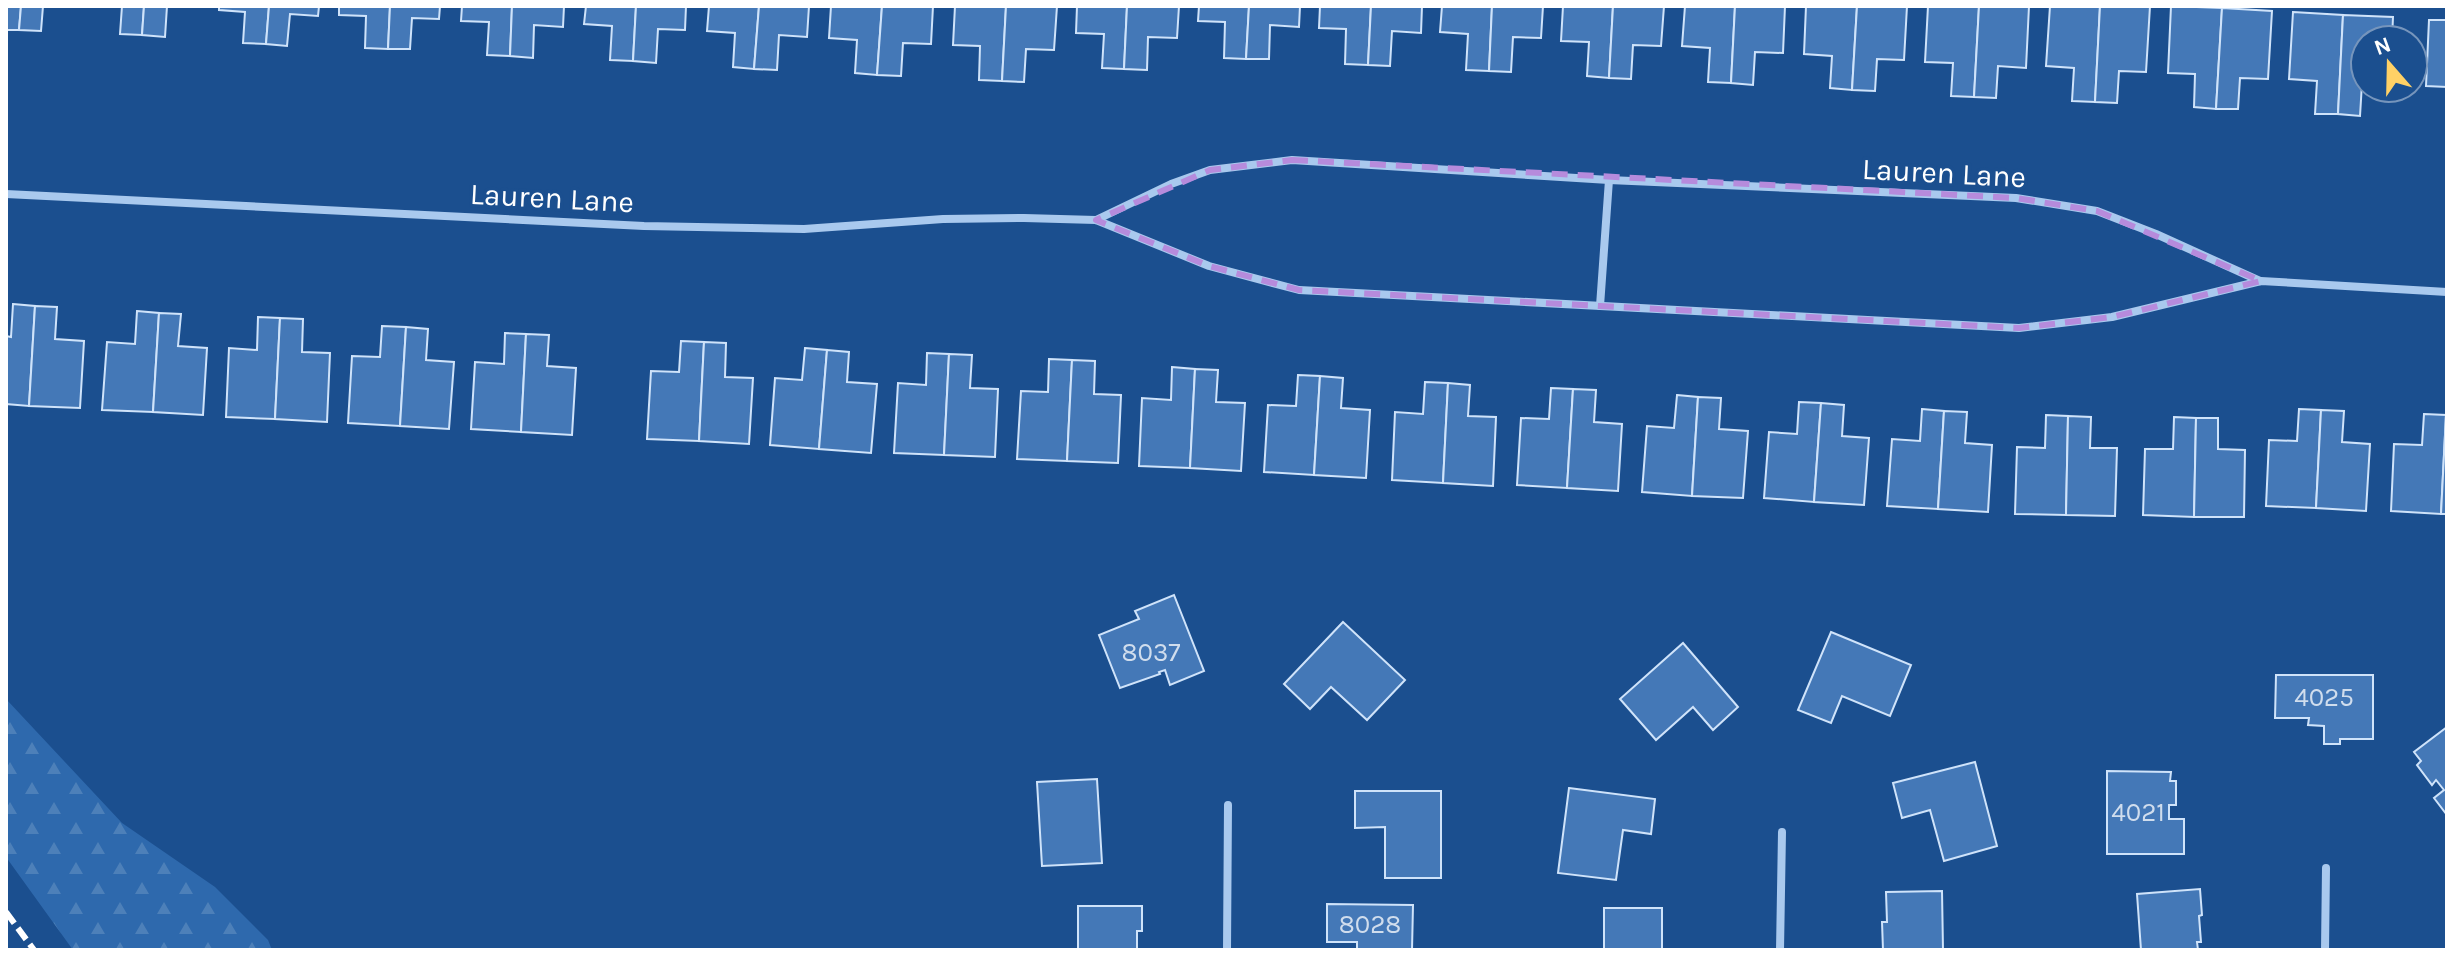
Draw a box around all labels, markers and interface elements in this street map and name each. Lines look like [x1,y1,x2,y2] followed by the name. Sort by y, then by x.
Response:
[2349,24,2429,104] north arrow
[2371,31,2394,61] text: N
[1861,151,2027,195] street label: Lauren Lane
[469,176,635,220] street label: Lauren Lane
[1122,637,1180,668] house number: 8037
[2294,682,2354,713] house number: 4025
[2111,797,2165,828] house number: 4021
[1339,909,1401,940] house number: 8028

